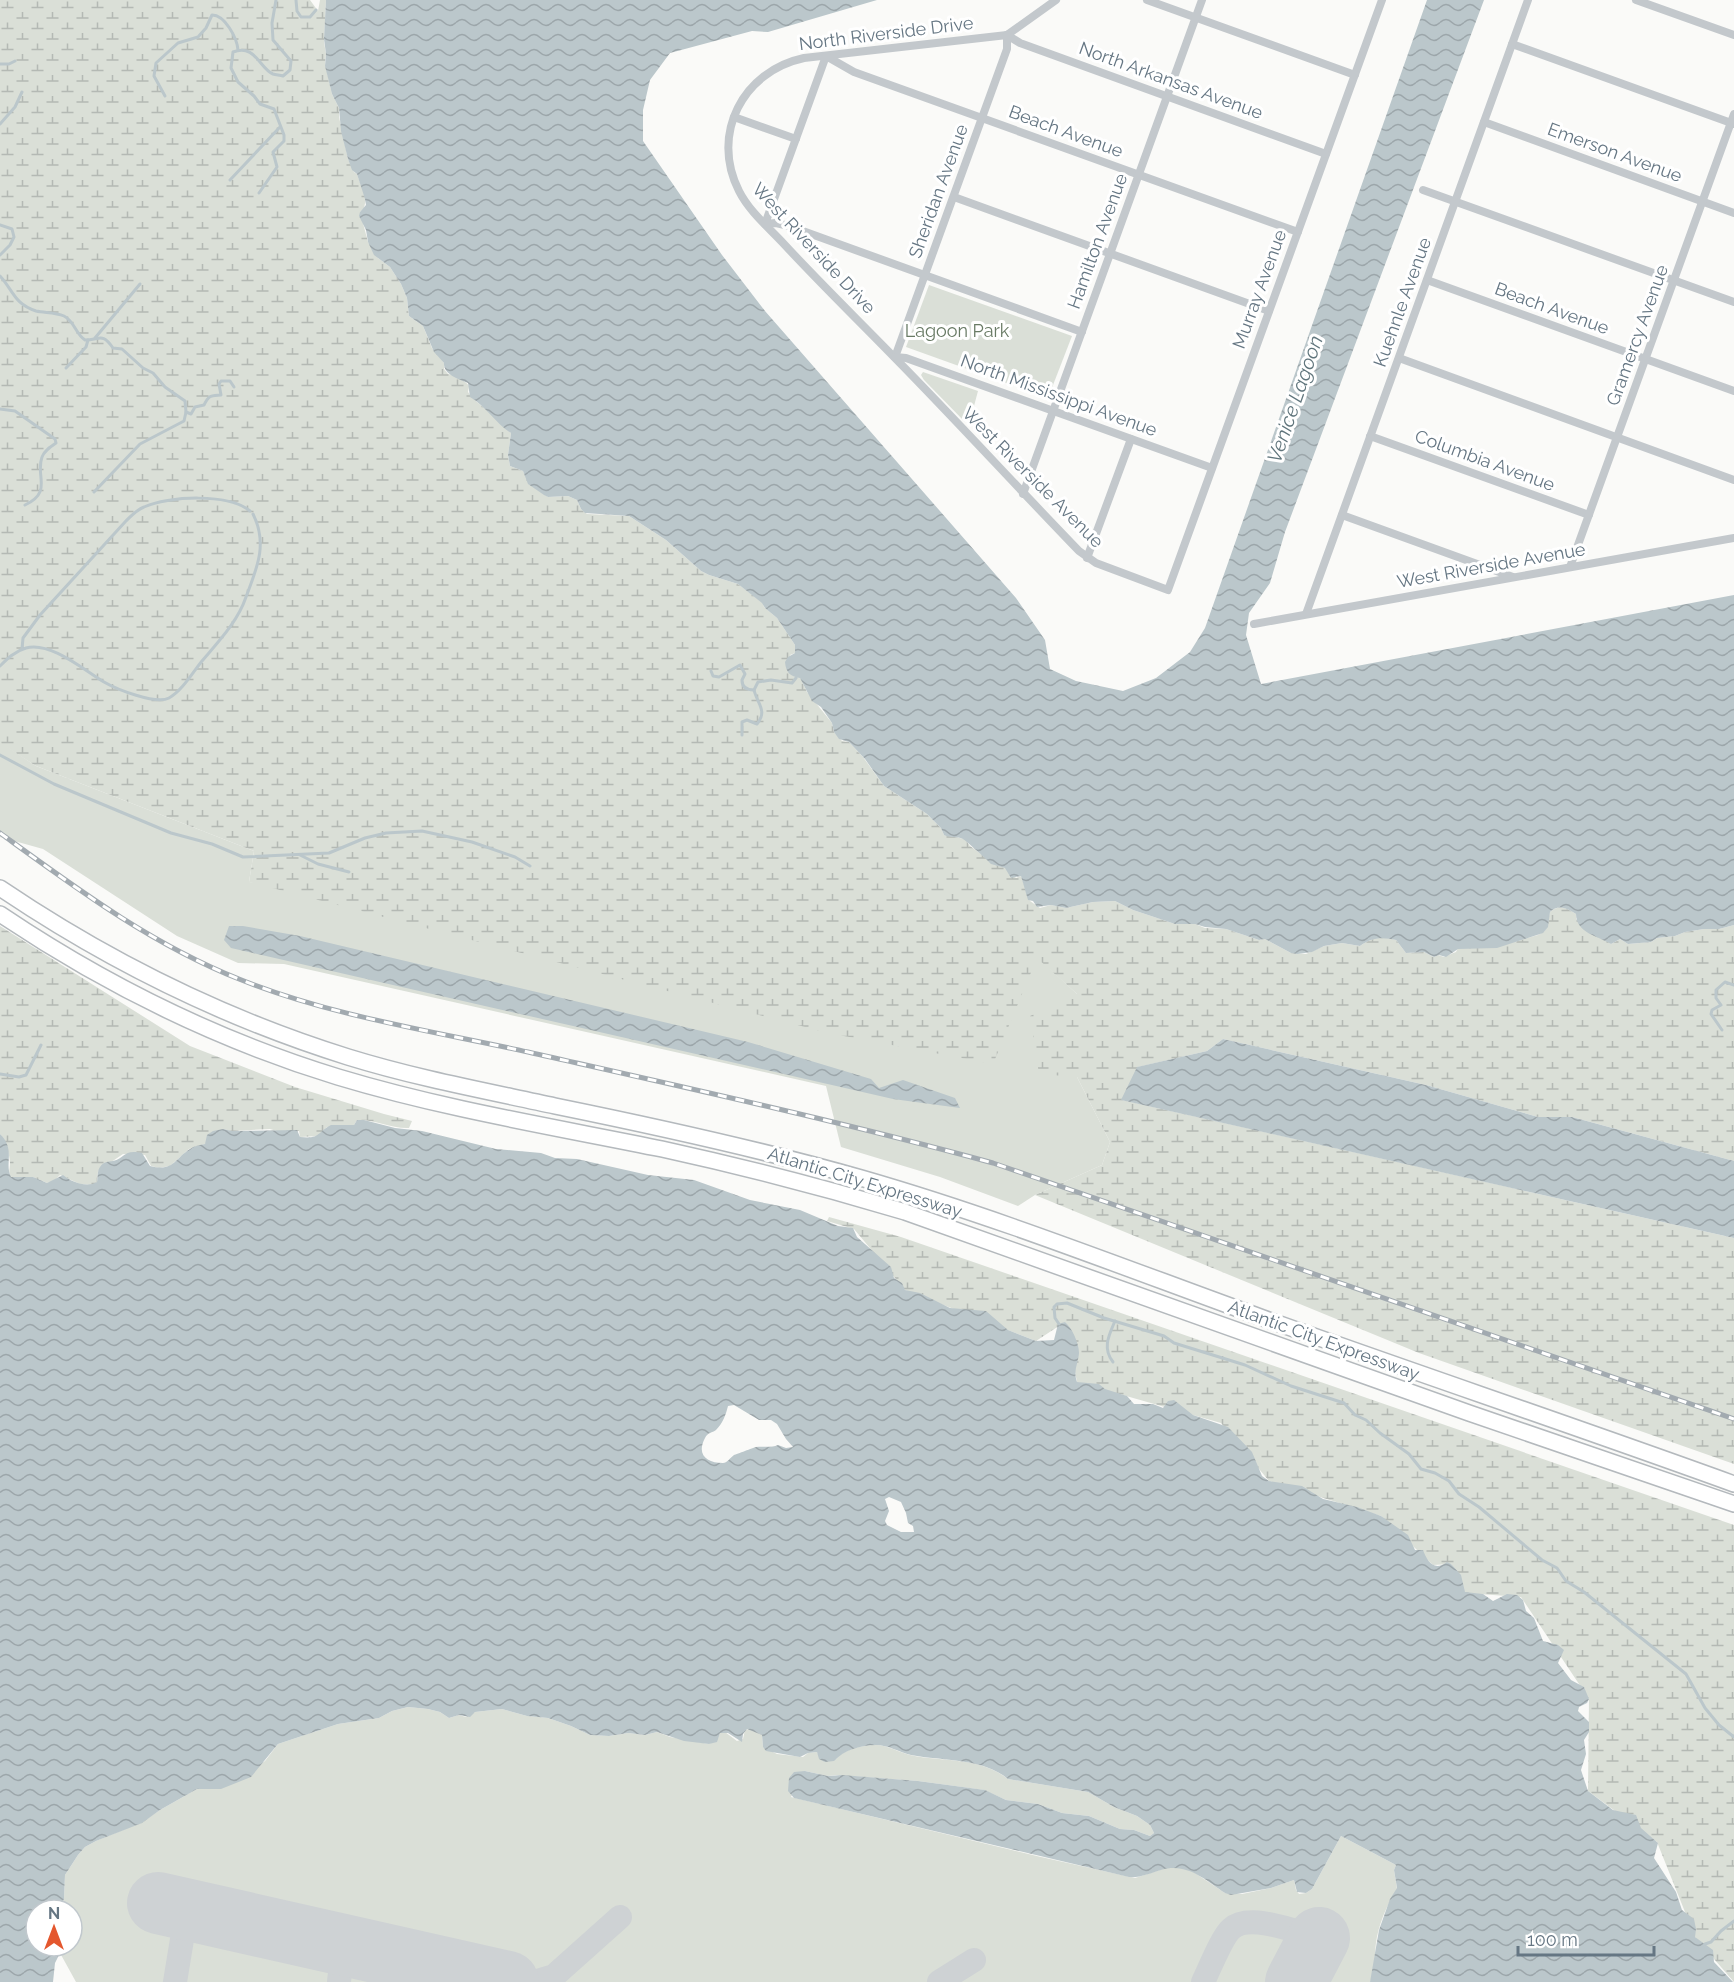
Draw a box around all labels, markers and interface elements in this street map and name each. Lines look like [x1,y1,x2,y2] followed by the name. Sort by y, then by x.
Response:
[798,12,975,54] street label: North Riverside Drive
[1076,37,1266,123] street label: North Arkansas Avenue
[1006,101,1126,162] street label: Beach Avenue
[1545,118,1685,186] street label: Emerson Avenue
[904,121,972,261] street label: Sheridan Avenue
[1063,170,1131,312] street label: Hamilton Avenue
[748,178,880,318] street label: West Riverside Drive
[1228,226,1290,351] street label: Murray Avenue
[1369,234,1435,370] street label: Kuehnle Avenue
[1602,261,1672,408] street label: Gramercy Avenue
[1492,278,1612,339] street label: Beach Avenue
[905,320,1010,341] park label: Lagoon Park
[1262,332,1328,466] water label: Venice Lagoon
[958,350,1161,441] street label: North Mississippi Avenue
[958,402,1108,552] street label: West Riverside Avenue
[1412,425,1558,495] street label: Columbia Avenue
[1395,538,1587,592] street label: West Riverside Avenue
[765,1142,965,1222] street label: Atlantic City Expressway
[1225,1296,1423,1385] street label: Atlantic City Expressway
[24,1898,84,1958] north arrow
[48,1904,60,1923] text: N
[1518,1919,1654,1957] scale bar
[1527,1929,1578,1950] text: 100 m

